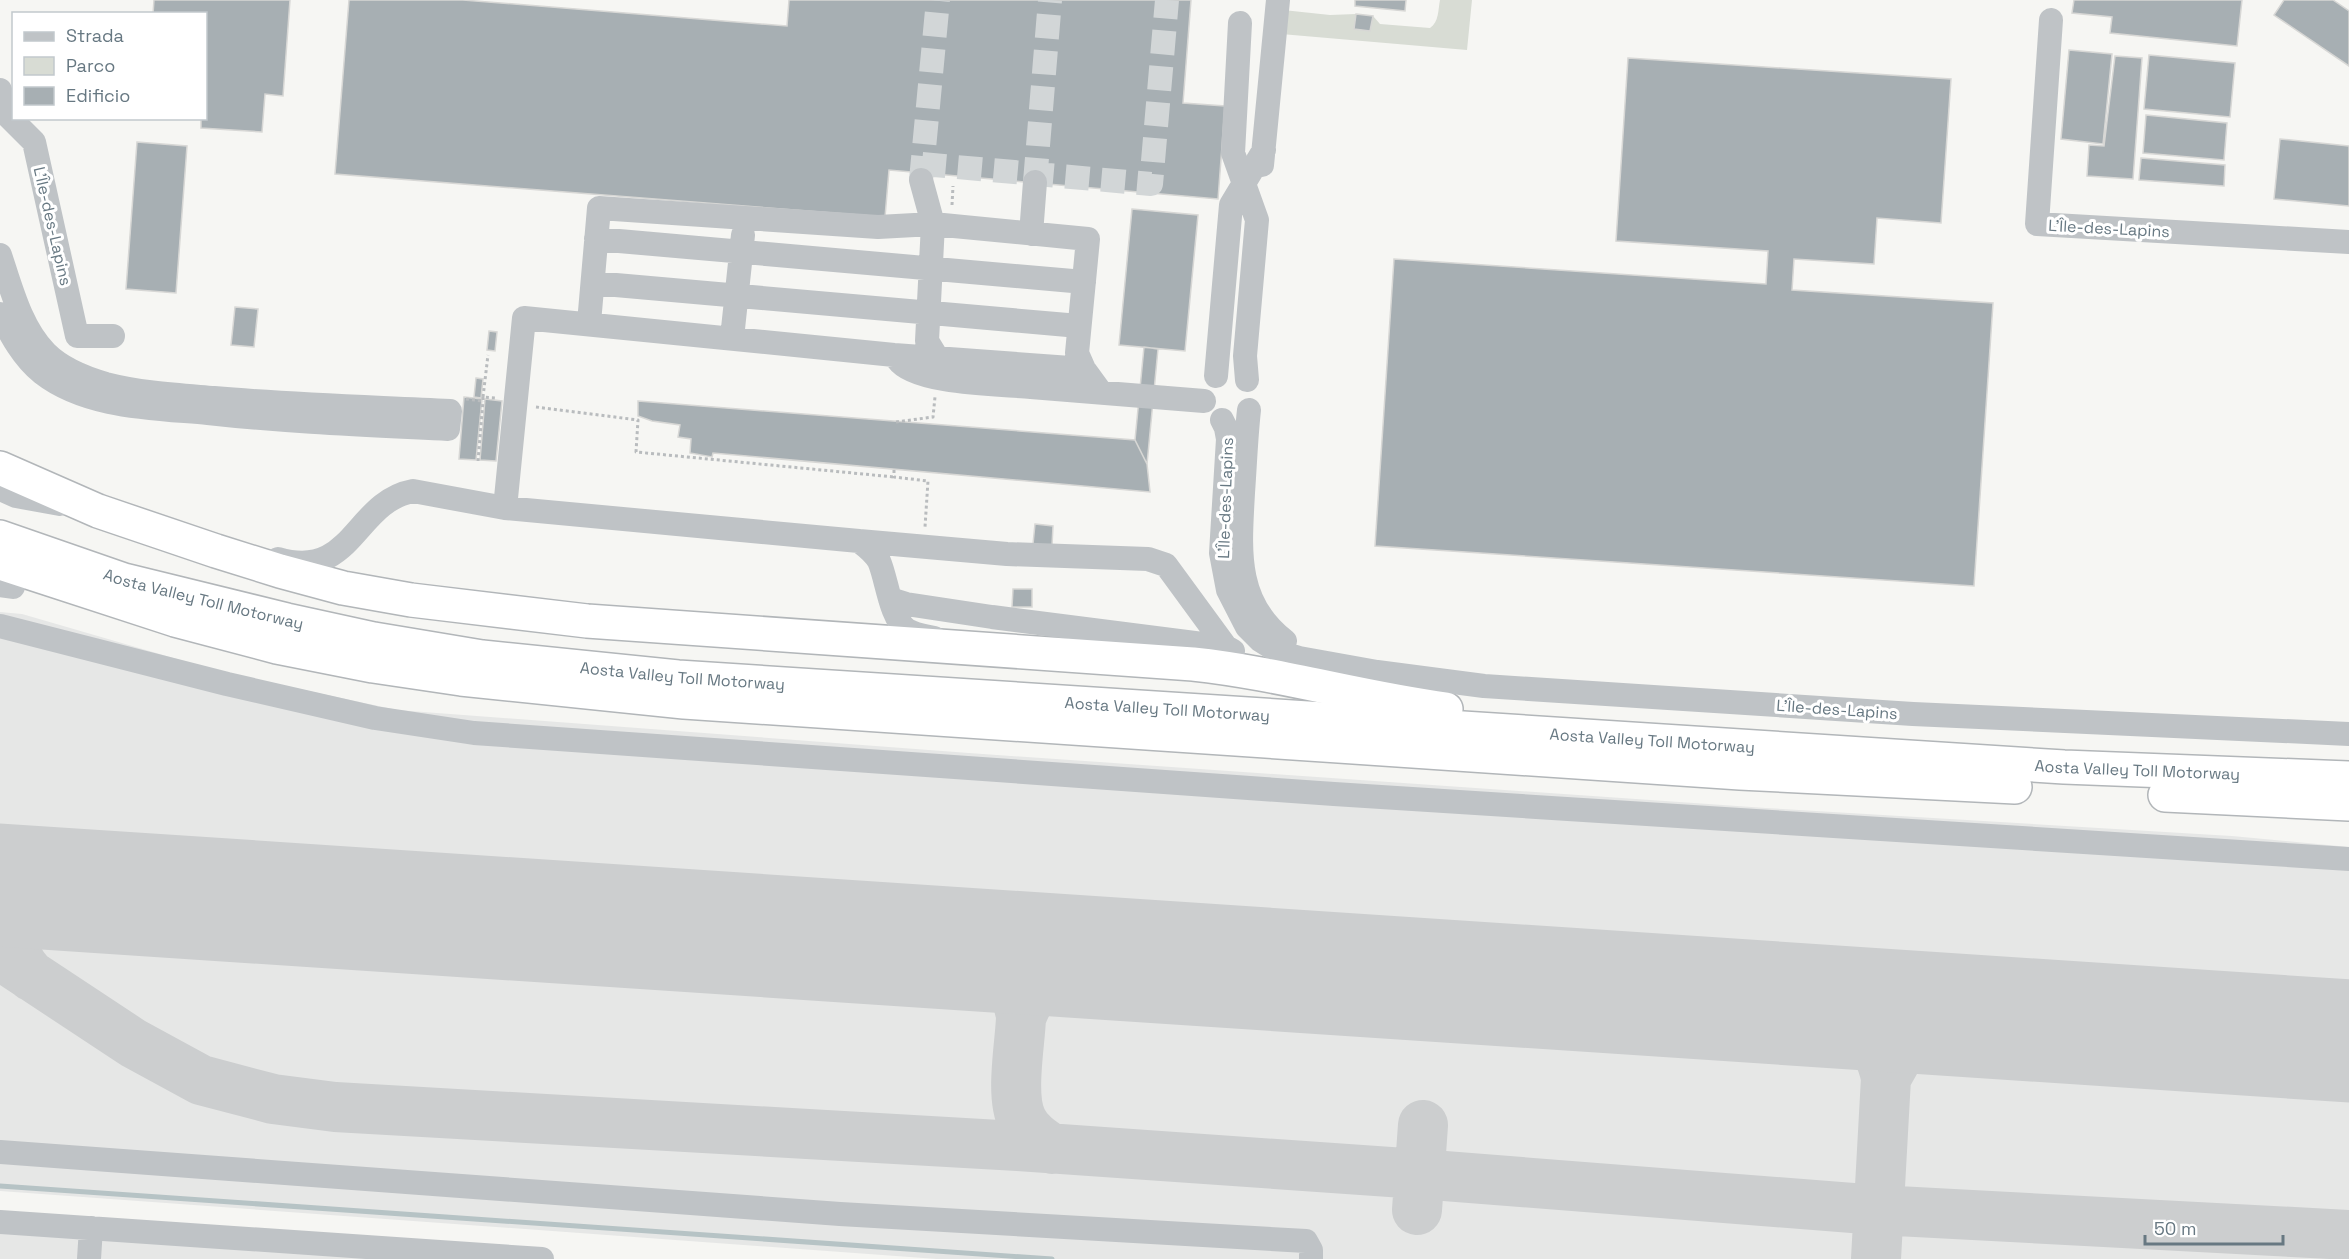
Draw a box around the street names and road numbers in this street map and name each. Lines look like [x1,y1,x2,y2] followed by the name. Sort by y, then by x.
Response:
[29,165,76,288] street label: L'Île-des-Lapins
[2048,215,2170,242] street label: L'Île-des-Lapins
[1213,437,1238,559] street label: L'Île-des-Lapins
[100,564,305,634] street label: Aosta Valley Toll Motorway
[579,657,786,695] street label: Aosta Valley Toll Motorway
[1064,692,1271,726] street label: Aosta Valley Toll Motorway
[1776,695,1898,724] street label: L'Île-des-Lapins
[1549,724,1756,758] street label: Aosta Valley Toll Motorway
[2034,755,2241,785] street label: Aosta Valley Toll Motorway

